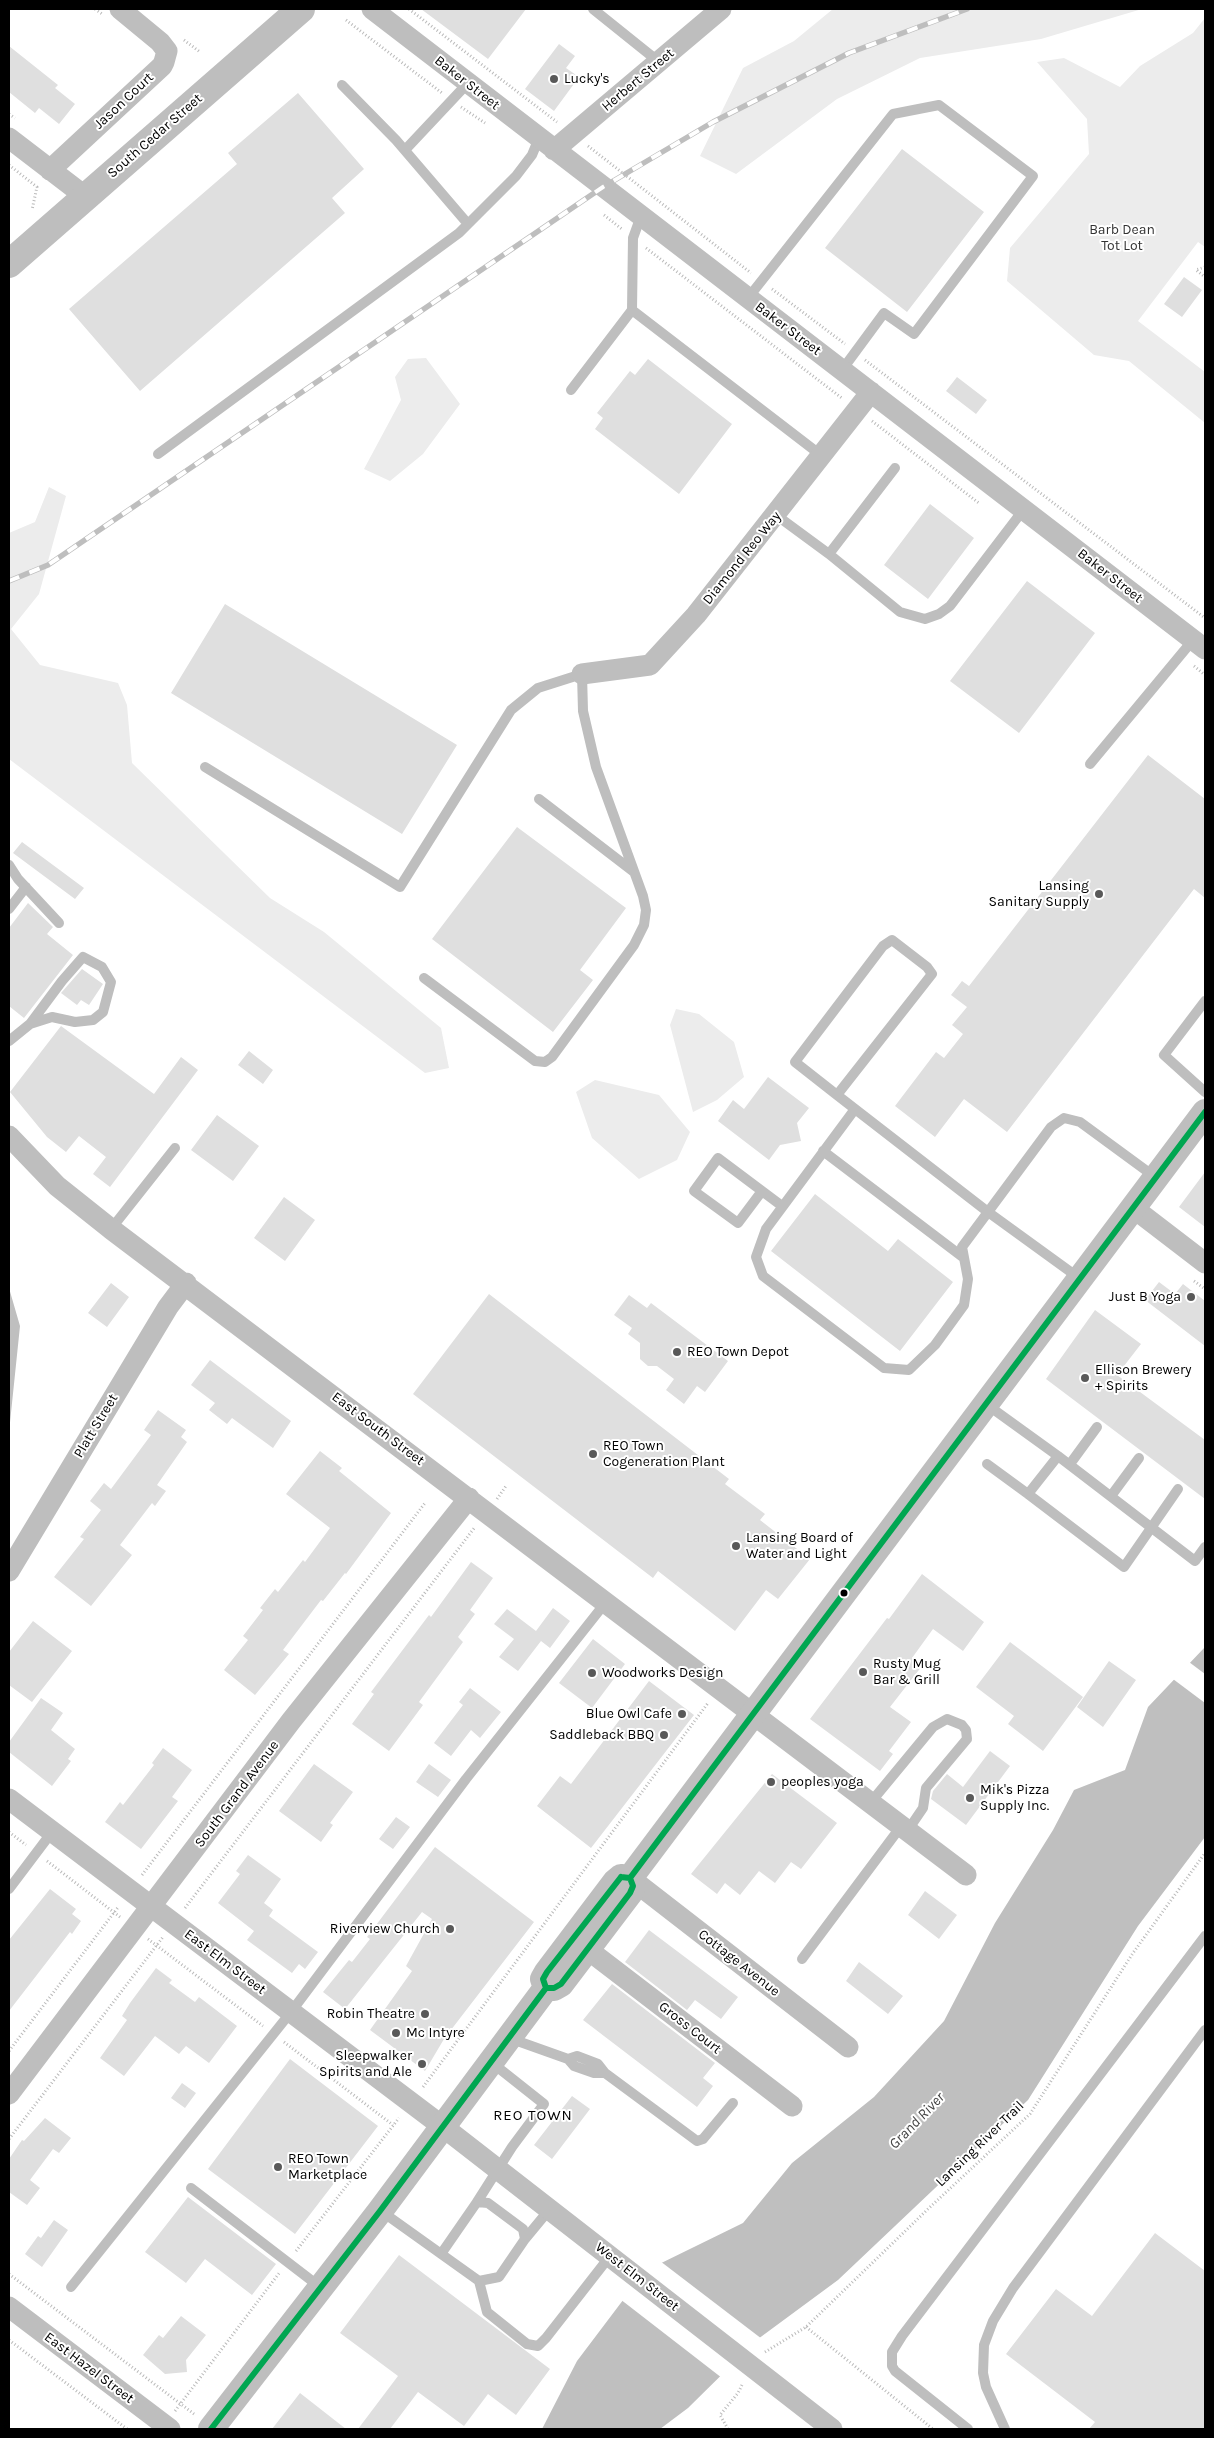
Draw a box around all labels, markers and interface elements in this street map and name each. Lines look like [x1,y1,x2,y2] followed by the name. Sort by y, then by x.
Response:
[598,45,678,115] street label: Herbert Street
[431,52,503,114] street label: Baker Street
[91,69,157,133] street label: Jason Court
[564,71,610,87] place label: Lucky's
[548,73,560,85] marker: Lucky's
[104,90,206,182] street label: South Cedar Street
[1089,222,1155,254] park label: Barb Dean Tot Lot
[752,299,824,359] street label: Baker Street
[699,508,785,608] street label: Diamond Reo Way
[1074,545,1146,607] street label: Baker Street
[989,878,1089,910] place label: Lansing Sanitary Supply
[1093,888,1105,900] marker: Lansing Sanitary Supply
[1109,1289,1181,1305] place label: Just B Yoga
[1185,1291,1197,1303] marker: Just B Yoga
[687,1344,789,1360] place label: REO Town Depot
[671,1346,683,1358] marker: REO Town Depot
[1095,1362,1192,1394] place label: Ellison Brewery + Spirits
[1079,1372,1091,1384] marker: Ellison Brewery + Spirits
[328,1389,428,1469] street label: East South Street
[70,1391,122,1461] street label: Platt Street
[603,1438,725,1470] place label: REO Town Cogeneration Plant
[587,1448,599,1460] marker: REO Town Cogeneration Plant
[746,1530,853,1562] place label: Lansing Board of Water and Light
[730,1540,742,1552] marker: Lansing Board of Water and Light
[839,1588,849,1598] unlabelled marker
[873,1656,941,1688] place label: Rusty Mug Bar & Grill
[602,1665,723,1681] place label: Woodworks Design
[857,1666,869,1678] marker: Rusty Mug Bar & Grill
[586,1667,598,1679] marker: Woodworks Design
[586,1706,672,1722] place label: Blue Owl Cafe
[676,1708,688,1720] marker: Blue Owl Cafe
[549,1727,654,1743] place label: Saddleback BBQ
[658,1729,670,1741] marker: Saddleback BBQ
[191,1737,283,1851] street label: South Grand Avenue
[781,1774,864,1790] place label: peoples yoga
[765,1776,777,1788] marker: peoples yoga
[980,1782,1049,1814] place label: Mik's Pizza Supply Inc.
[964,1792,976,1804] marker: Mik's Pizza Supply Inc.
[330,1921,440,1937] place label: Riverview Church
[444,1923,456,1935] marker: Riverview Church
[181,1926,269,1998] street label: East Elm Street
[695,1926,783,2000] street label: Cottage Avenue
[655,1998,725,2058] street label: Gross Court
[327,2006,415,2022] place label: Robin Theatre
[419,2008,431,2020] marker: Robin Theatre
[406,2025,465,2041] place label: Mc Intyre
[390,2027,402,2039] marker: Mc Intyre
[319,2048,412,2080] place label: Sleepwalker Spirits and Ale
[416,2058,428,2070] marker: Sleepwalker Spirits and Ale
[886,2089,948,2153] water label: Grand River
[932,2098,1028,2190] street label: Lansing River Trail
[492,2107,574,2125] district label: REO TOWN
[288,2151,367,2184] place label: REO Town Marketplace
[272,2161,284,2173] marker: REO Town Marketplace
[592,2239,682,2315] street label: West Elm Street
[41,2329,137,2407] street label: East Hazel Street

